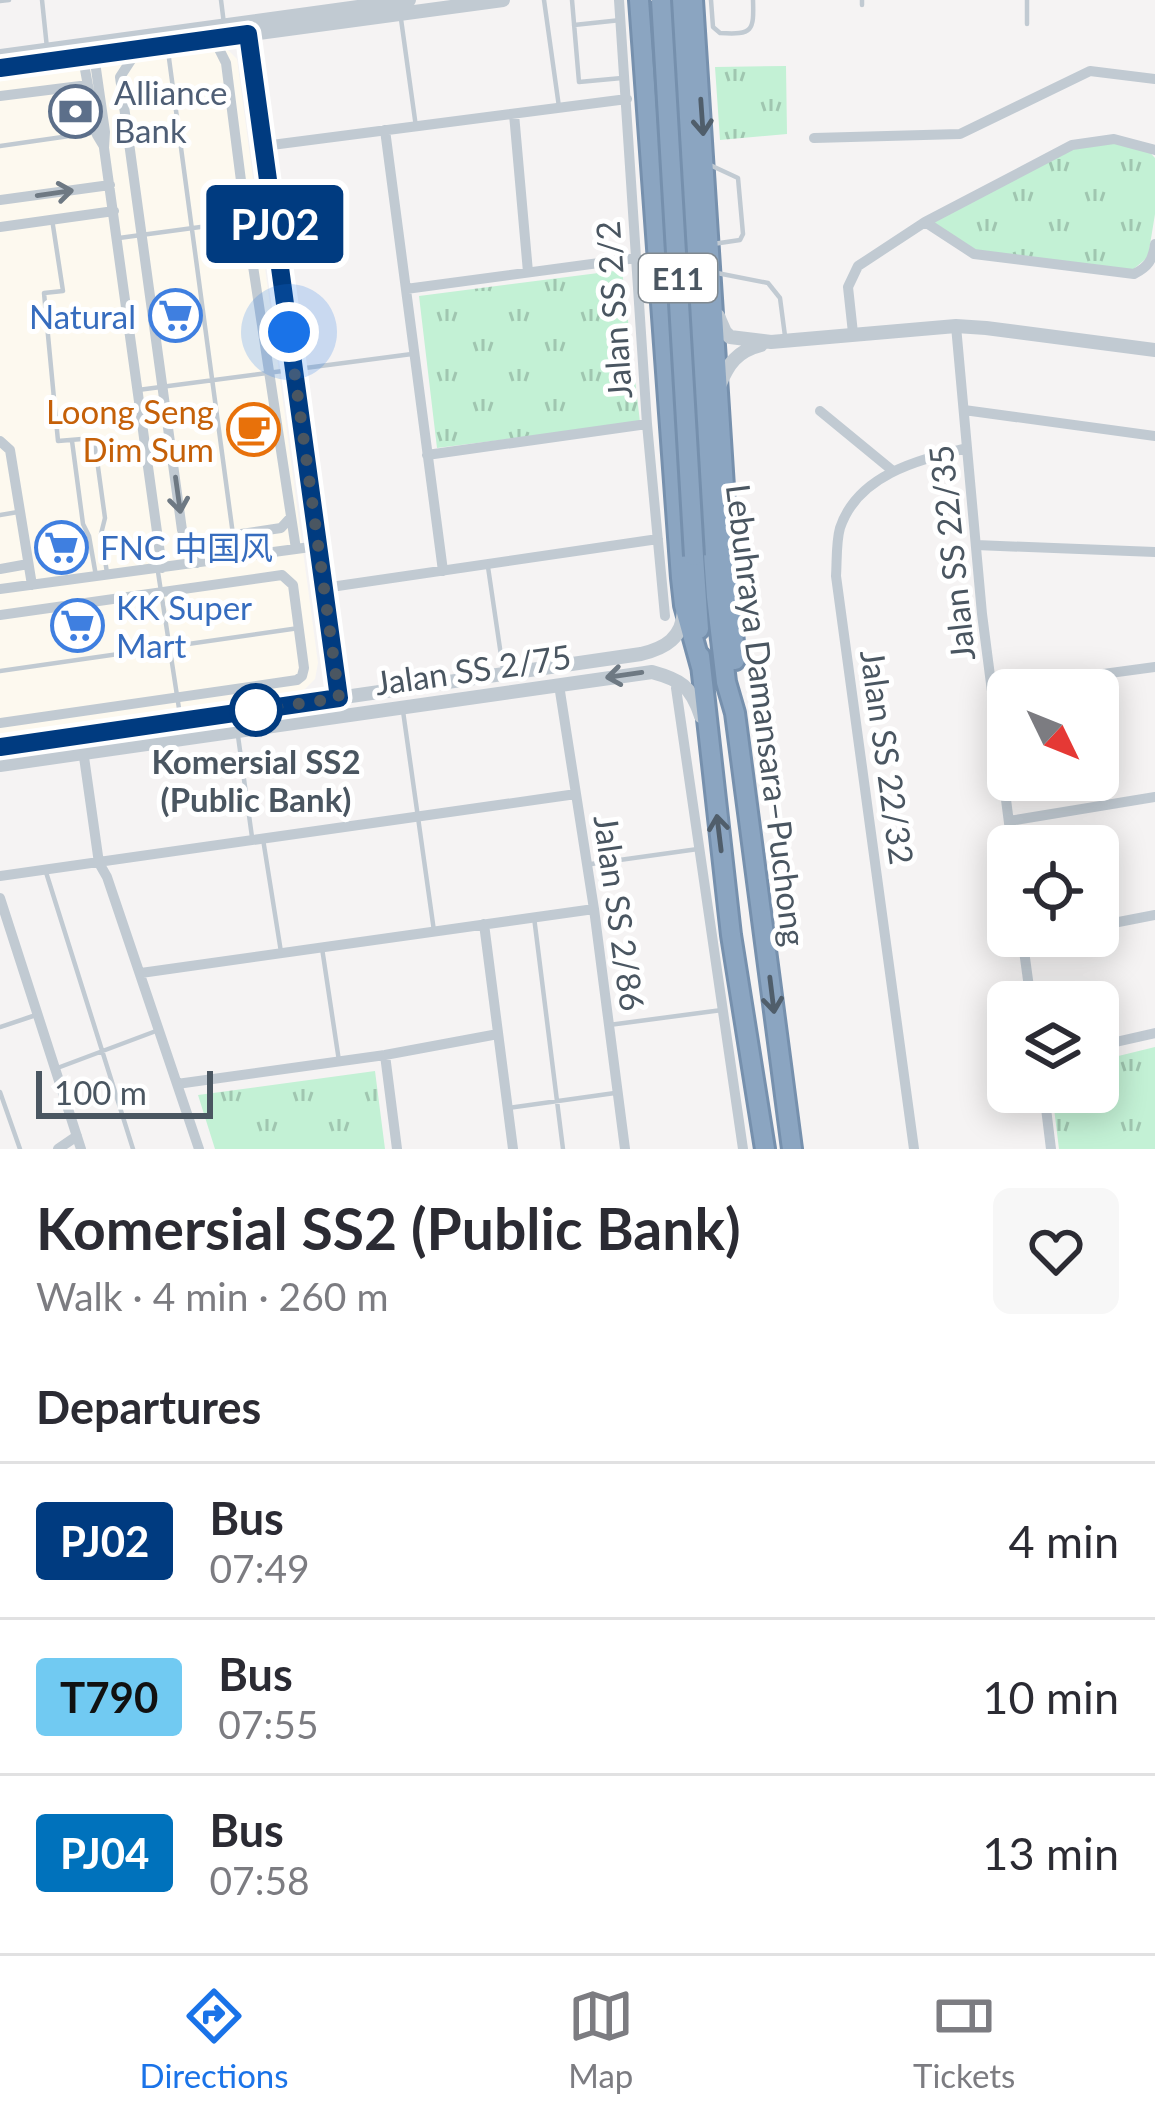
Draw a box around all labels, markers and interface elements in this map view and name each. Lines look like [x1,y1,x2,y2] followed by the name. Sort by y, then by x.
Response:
[114,72,227,150] place label: Alliance Bank
[47,83,103,139] bank icon: Alliance Bank
[690,97,713,136] one-way arrow
[35,181,74,203] one-way arrow
[191,185,359,263] line badge: PJ02
[230,199,320,249] text: PJ02
[587,220,639,400] street label: Jalan SS 2/2
[639,254,717,302] road number: E11
[147,288,203,344] supermarket icon: Natural
[29,296,136,336] place label: Natural
[259,302,319,362] your location
[46,391,214,469] place label: Loong Seng Dim Sum
[225,402,281,458] cafe icon: Loong Seng Dim Sum
[920,443,982,663] street label: Jalan SS 22/35
[167,475,189,514] one-way arrow
[719,482,815,948] street label: Lebuhraya Damansara–Puchong
[33,519,89,575] supermarket icon: FNC 中国风
[100,527,273,567] place label: FNC 中国风
[116,587,252,665] place label: KK Super Mart
[49,598,105,654] supermarket icon: KK Super Mart
[373,635,573,703] street label: Jalan SS 2/75
[853,647,923,867] street label: Jalan SS 22/32
[605,664,644,687] one-way arrow
[987,669,1119,801] north arrow
[987,669,1119,1113] map controls
[231,685,281,735] marker: Komersial SS2 (Public Bank)
[151,741,361,819] place label: Komersial SS2 (Public Bank)
[586,813,654,1013] street label: Jalan SS 2/86
[708,815,730,854] one-way arrow
[987,825,1119,957] button: locate
[761,975,783,1014] one-way arrow
[987,981,1119,1113] button: layers
[36,1065,213,1118] scale bar
[54,1072,147,1112] text: 100 m
[993,1188,1119,1314] button: heart
[36,1194,741,1262] text: Komersial SS2 (Public Bank)
[36,1273,389,1319] text: Walk · 4 min · 260 m
[36,1380,261,1434] text: Departures
[209,1491,284,1545] text: Bus
[1008,1514,1119,1568] text: 4 min
[60,1516,149,1566] text: PJ02
[209,1545,310,1591] text: 07:49
[218,1647,293,1701] text: Bus
[982,1670,1119,1724] text: 10 min
[60,1672,158,1722] text: T790
[218,1701,319,1747] text: 07:55
[209,1803,284,1857] text: Bus
[982,1826,1119,1880] text: 13 min
[60,1828,149,1878] text: PJ04
[209,1857,310,1903] text: 07:58
[140,1983,289,2095] tab: Directions
[568,1983,634,2095] tab: Map
[913,1983,1015,2095] tab: Tickets

